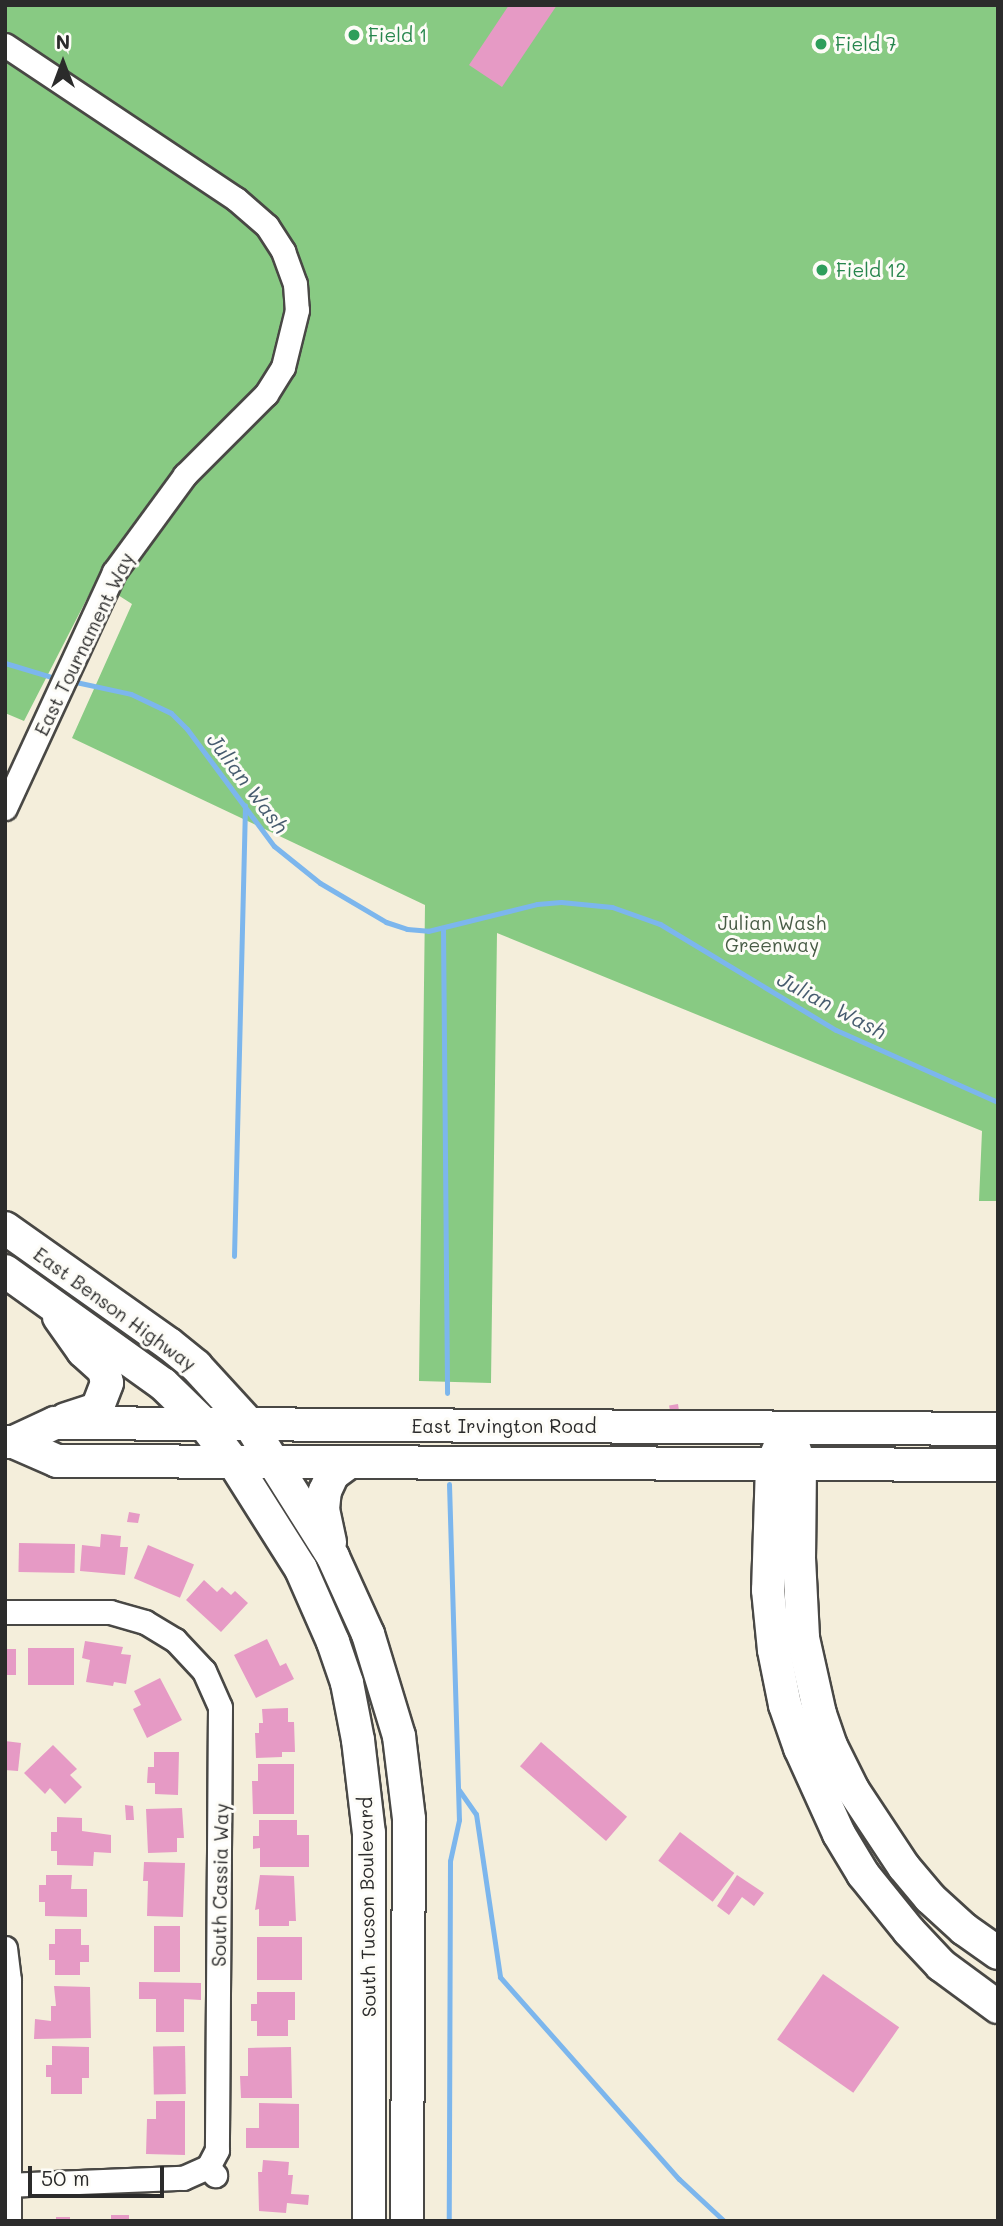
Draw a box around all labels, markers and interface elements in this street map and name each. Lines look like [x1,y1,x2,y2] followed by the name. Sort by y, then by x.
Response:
[368,24,428,46] place label: Field 1
[346,27,362,43] marker: Field 1
[28,28,98,98] north arrow
[56,29,70,54] text: N
[835,33,897,55] place label: Field 7
[813,36,829,52] marker: Field 7
[836,259,906,281] place label: Field 12
[814,262,830,278] marker: Field 12
[30,549,138,739] street label: East Tournament Way
[202,728,294,838] water label: Julian Wash
[718,912,826,956] park label: Julian Wash Greenway
[773,966,891,1044] water label: Julian Wash
[29,1242,201,1376] street label: East Benson Highway
[411,1415,597,1437] street label: East Irvington Road
[354,1797,380,2017] street label: South Tucson Boulevard
[207,1803,233,1967] street label: South Cassia Way
[32,2152,168,2196] scale bar
[41,2164,90,2191] text: 50 m

